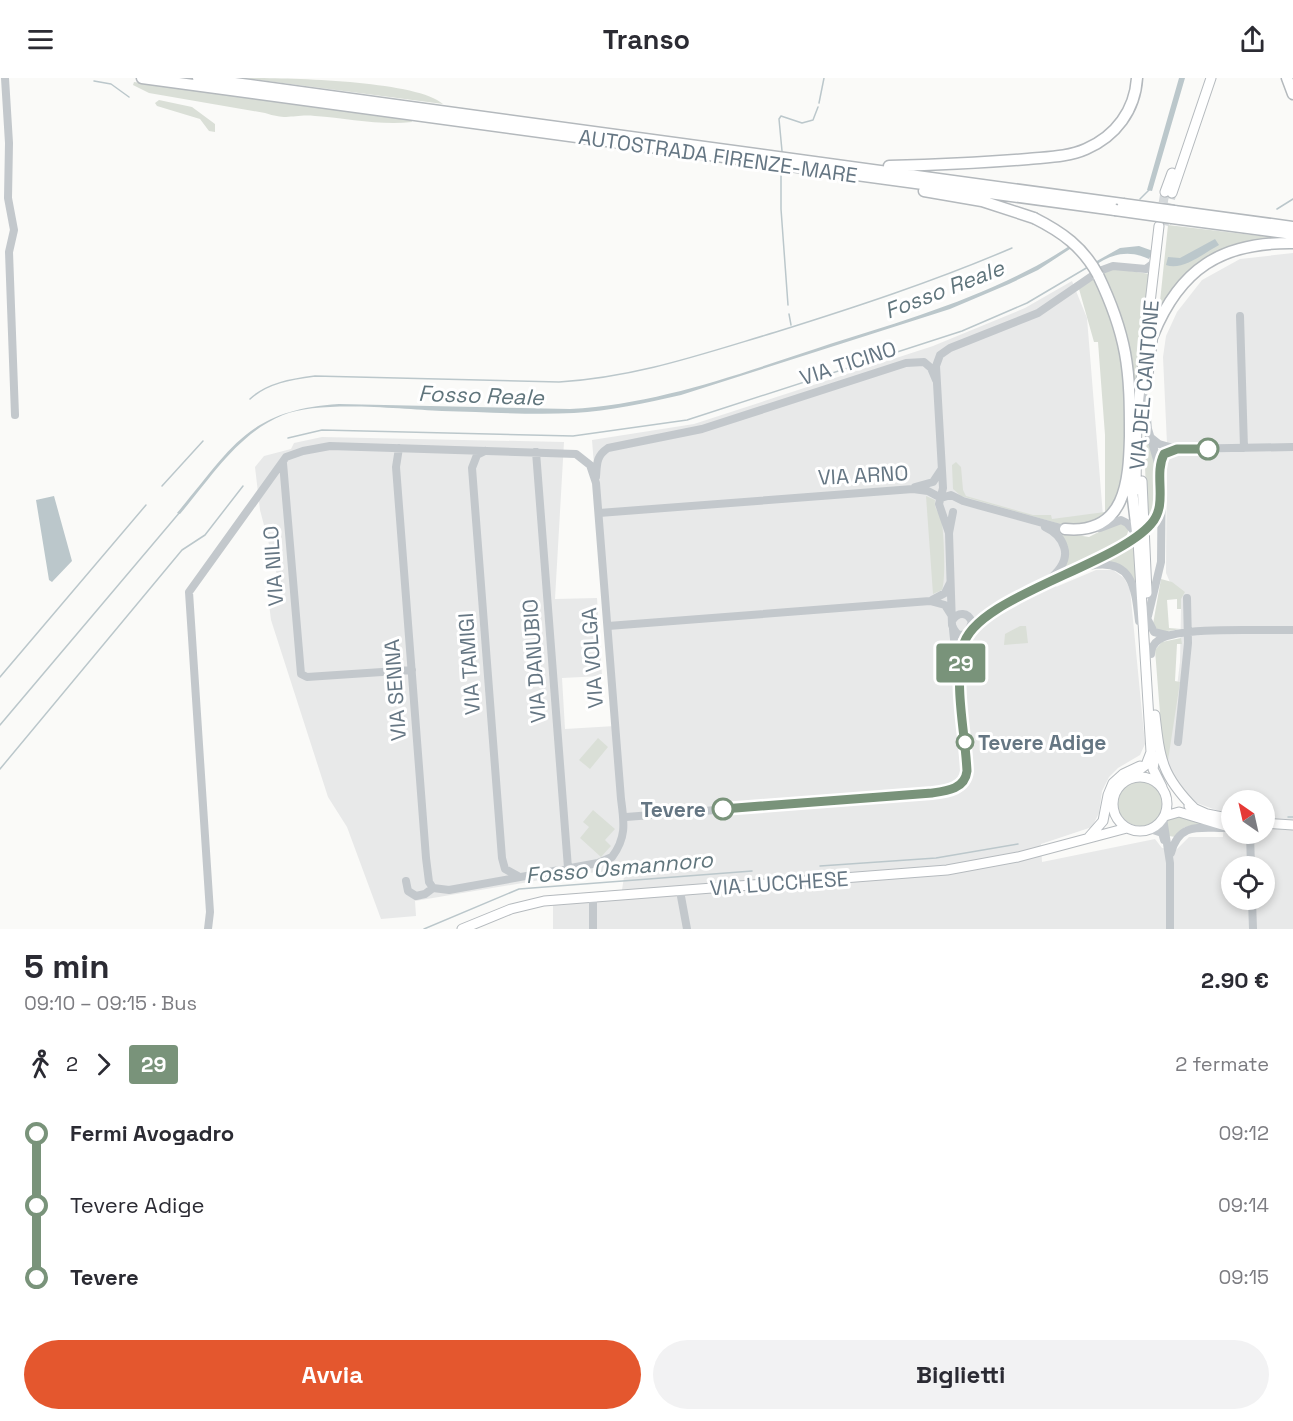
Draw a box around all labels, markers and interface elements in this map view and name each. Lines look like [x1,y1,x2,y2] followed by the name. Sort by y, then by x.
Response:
[603,22,690,57] text: Transo
[24,23,57,56] icon: menu
[1236,23,1269,56] icon: share
[577,123,859,189] street label: AUTOSTRADA FIRENZE-MARE
[880,253,1009,325] water label: Fosso Reale
[1123,299,1165,471] street label: VIA DEL CANTONE
[796,335,900,391] street label: VIA TICINO
[418,379,545,411] water label: Fosso Reale
[1197,438,1219,460] unlabelled marker
[817,459,909,491] street label: VIA ARNO
[257,525,289,607] street label: VIA NILO
[516,598,552,724] street label: VIA DANUBIO
[575,607,609,709] street label: VIA VOLGA
[452,612,486,716] street label: VIA TAMIGI
[378,638,412,742] street label: VIA SENNA
[934,644,988,682] line badge: 29
[948,650,974,677] text: 29
[978,729,1106,756] place label: Tevere Adige
[956,733,974,751] marker: Tevere Adige
[1221,790,1275,844] north arrow
[1221,790,1275,910] map controls
[640,796,706,823] place label: Tevere
[712,798,734,820] marker: Tevere
[524,845,715,889] water label: Fosso Osmannoro
[1221,856,1275,910] button: locate
[709,865,849,901] street label: VIA LUCCHESE
[24,946,109,988] text: 5 min
[1201,966,1269,994] text: 2.90 €
[24,990,197,1016] text: 09:10 – 09:15 · Bus
[24,1048,57,1081] icon: walk
[87,1048,120,1081] icon: forward
[66,1051,78,1077] text: 2
[141,1051,166,1078] text: 29
[1175,1051,1269,1077] text: 2 fermate
[70,1119,234,1147] text: Fermi Avogadro
[1218,1120,1269,1146] text: 09:12
[70,1191,205,1219] text: Tevere Adige
[1218,1192,1269,1218] text: 09:14
[70,1263,139,1291] text: Tevere
[1219,1264,1269,1290] text: 09:15
[24,1340,641,1409] button: Avvia
[653,1340,1269,1409] button: Biglietti

